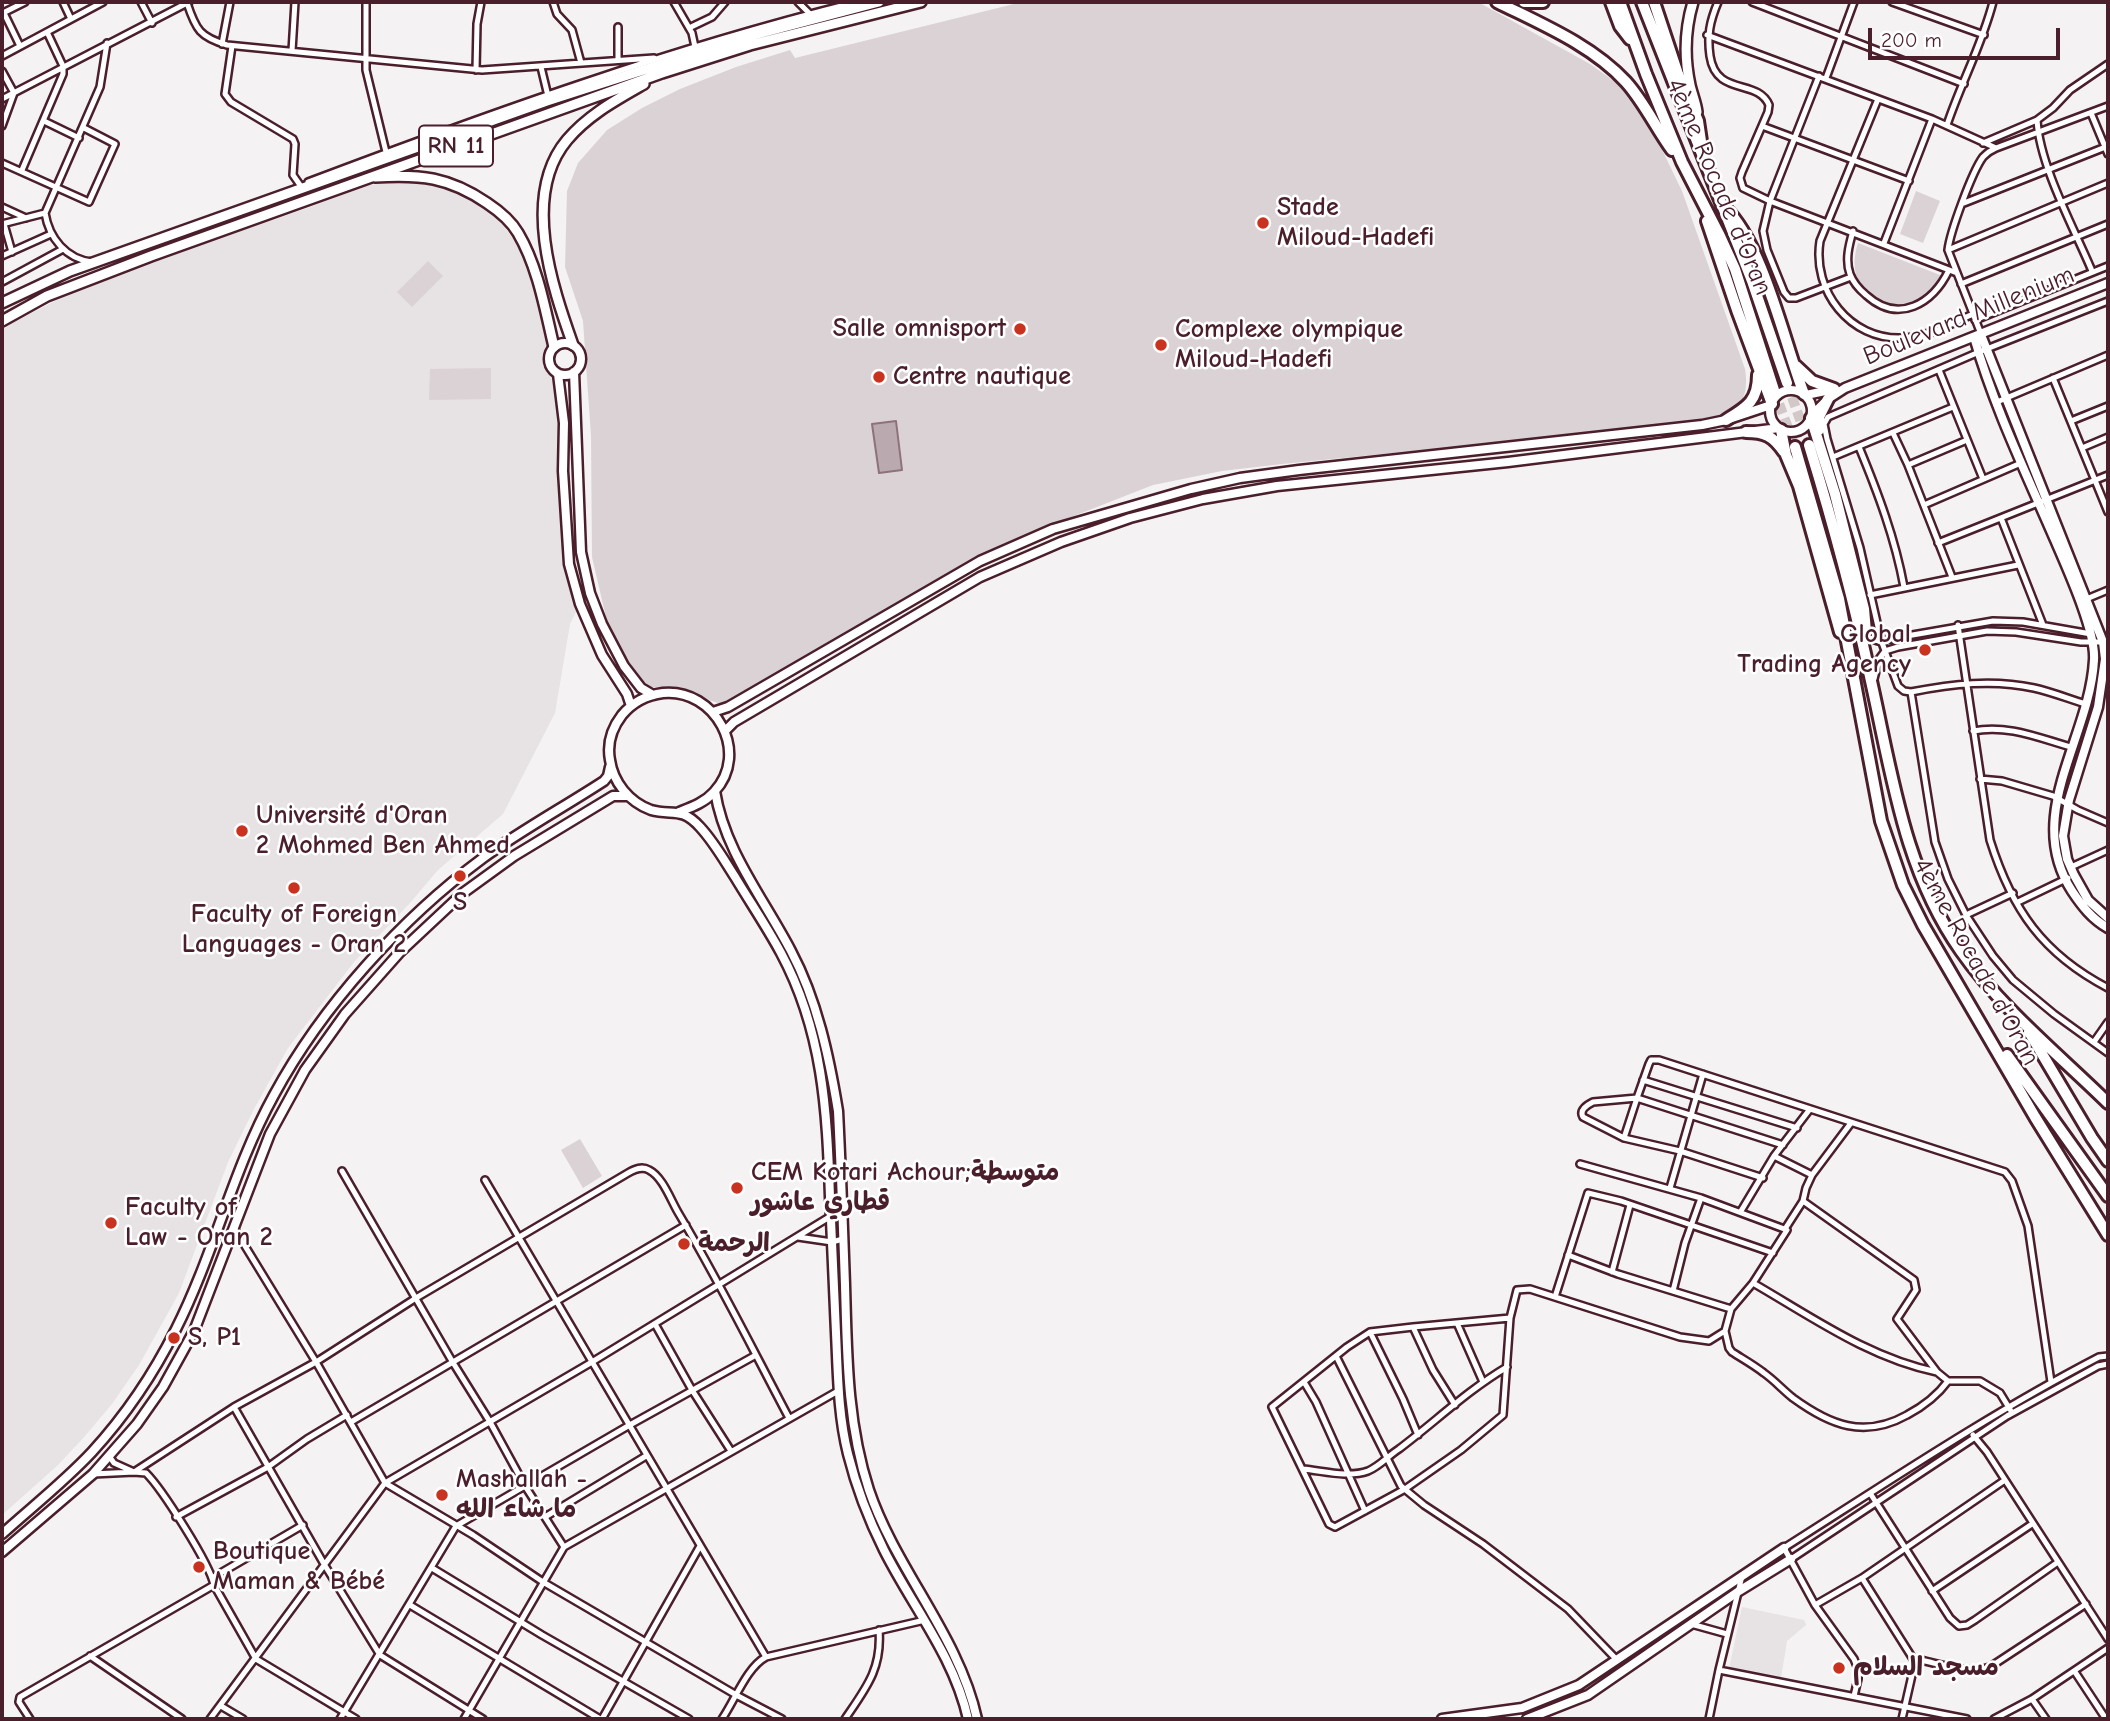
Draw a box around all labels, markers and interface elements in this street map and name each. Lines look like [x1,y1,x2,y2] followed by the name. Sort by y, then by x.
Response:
[1872,14,2064,58] scale bar
[1881,28,1942,52] text: 200 m
[1659,74,1779,300] street label: 4ème Rocade d'Oran
[419,126,493,166] road number: RN 11
[1277,192,1434,254] place label: Stade Miloud-Hadefi
[1255,215,1271,231] marker: Stade Miloud-Hadefi
[1859,259,2079,373] street label: Boulevard Millenium
[833,313,1006,345] place label: Salle omnisport
[1175,314,1403,376] place label: Complexe olympique Miloud-Hadefi
[1012,321,1028,337] marker: Salle omnisport
[1153,337,1169,353] marker: Complexe olympique Miloud-Hadefi
[893,361,1071,393] place label: Centre nautique
[871,369,887,385] marker: Centre nautique
[1737,619,1911,680] place label: Global Trading Agency
[1917,642,1933,658] marker: Global Trading Agency
[256,800,510,862] place label: Université d'Oran 2 Mohmed Ben Ahmed
[234,823,250,839] marker: Université d'Oran 2 Mohmed Ben Ahmed
[1906,853,2046,1071] street label: 4ème Rocade d'Oran
[452,868,468,884] marker: S
[286,880,302,896] marker: Faculty of Foreign Languages - Oran 2
[453,887,467,919] place label: S
[182,899,406,960] place label: Faculty of Foreign Languages - Oran 2
[751,1157,1059,1218] place label: CEM Kotari Achour;متوسطة قطاري عاشور
[729,1180,745,1196] marker: CEM Kotari Achour;متوسطة قطاري عاشور
[125,1192,273,1254] place label: Faculty of Law - Oran 2
[103,1215,119,1231] marker: Faculty of Law - Oran 2
[698,1228,770,1260] place label: الرحمة
[676,1236,692,1252] marker: الرحمة
[188,1322,241,1354] place label: S, P1
[166,1330,182,1346] marker: S, P1
[456,1464,587,1526] place label: Mashallah - ما شاء الله
[434,1487,450,1503] marker: Mashallah - ما شاء الله
[213,1536,385,1598] place label: Boutique Maman & Bébé
[191,1559,207,1575] marker: Boutique Maman & Bébé
[1853,1652,1999,1684] place label: مسجد السلام
[1831,1660,1847,1676] marker: مسجد السلام

